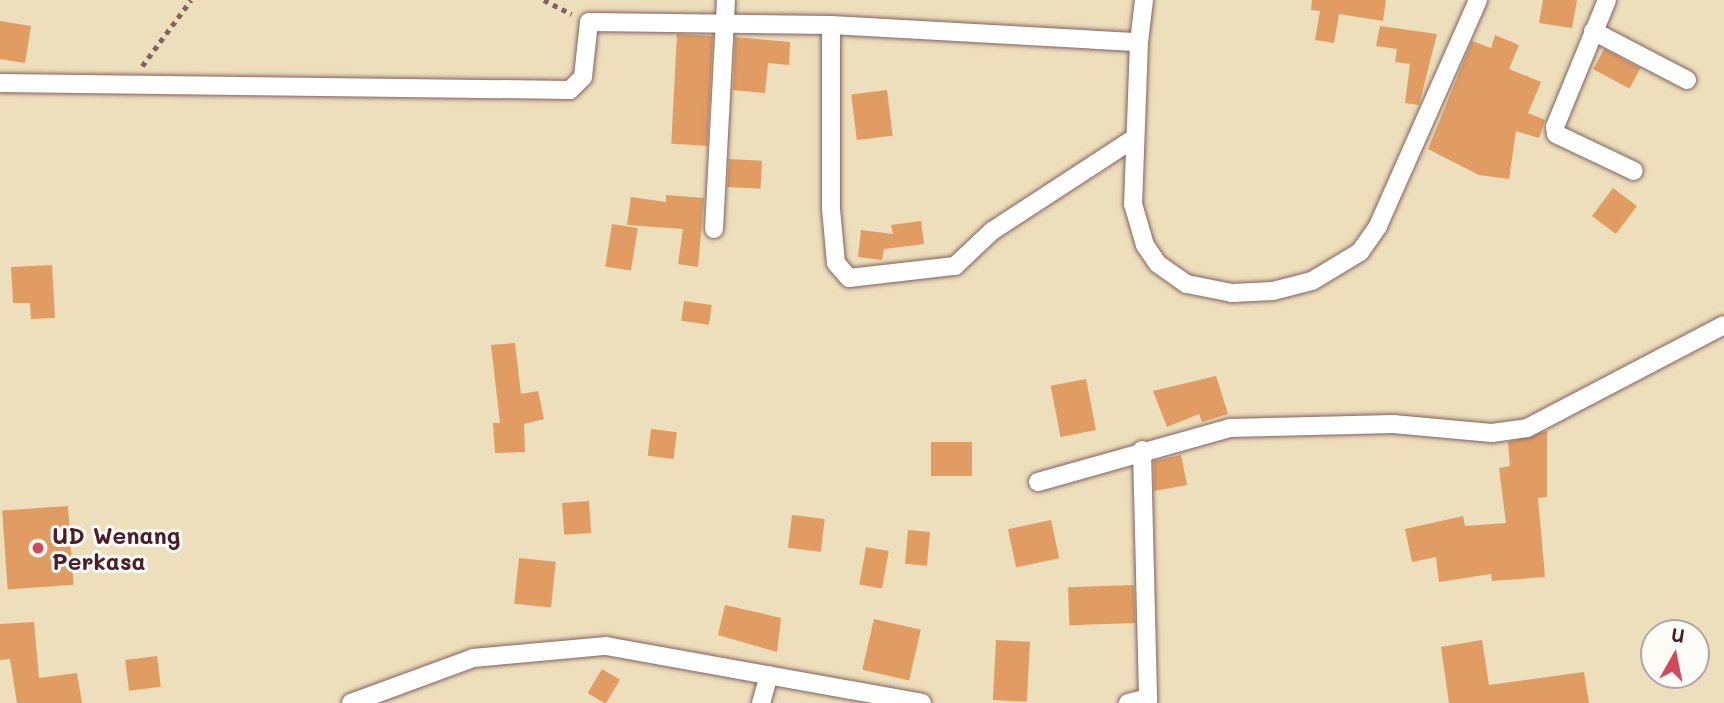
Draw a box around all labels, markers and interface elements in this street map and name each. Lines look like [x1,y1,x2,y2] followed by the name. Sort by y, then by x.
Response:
[52,521,181,575] place label: UD Wenang Perkasa
[30,540,46,556] marker: UD Wenang Perkasa
[1640,619,1710,689] north arrow
[1669,621,1687,648] text: U

